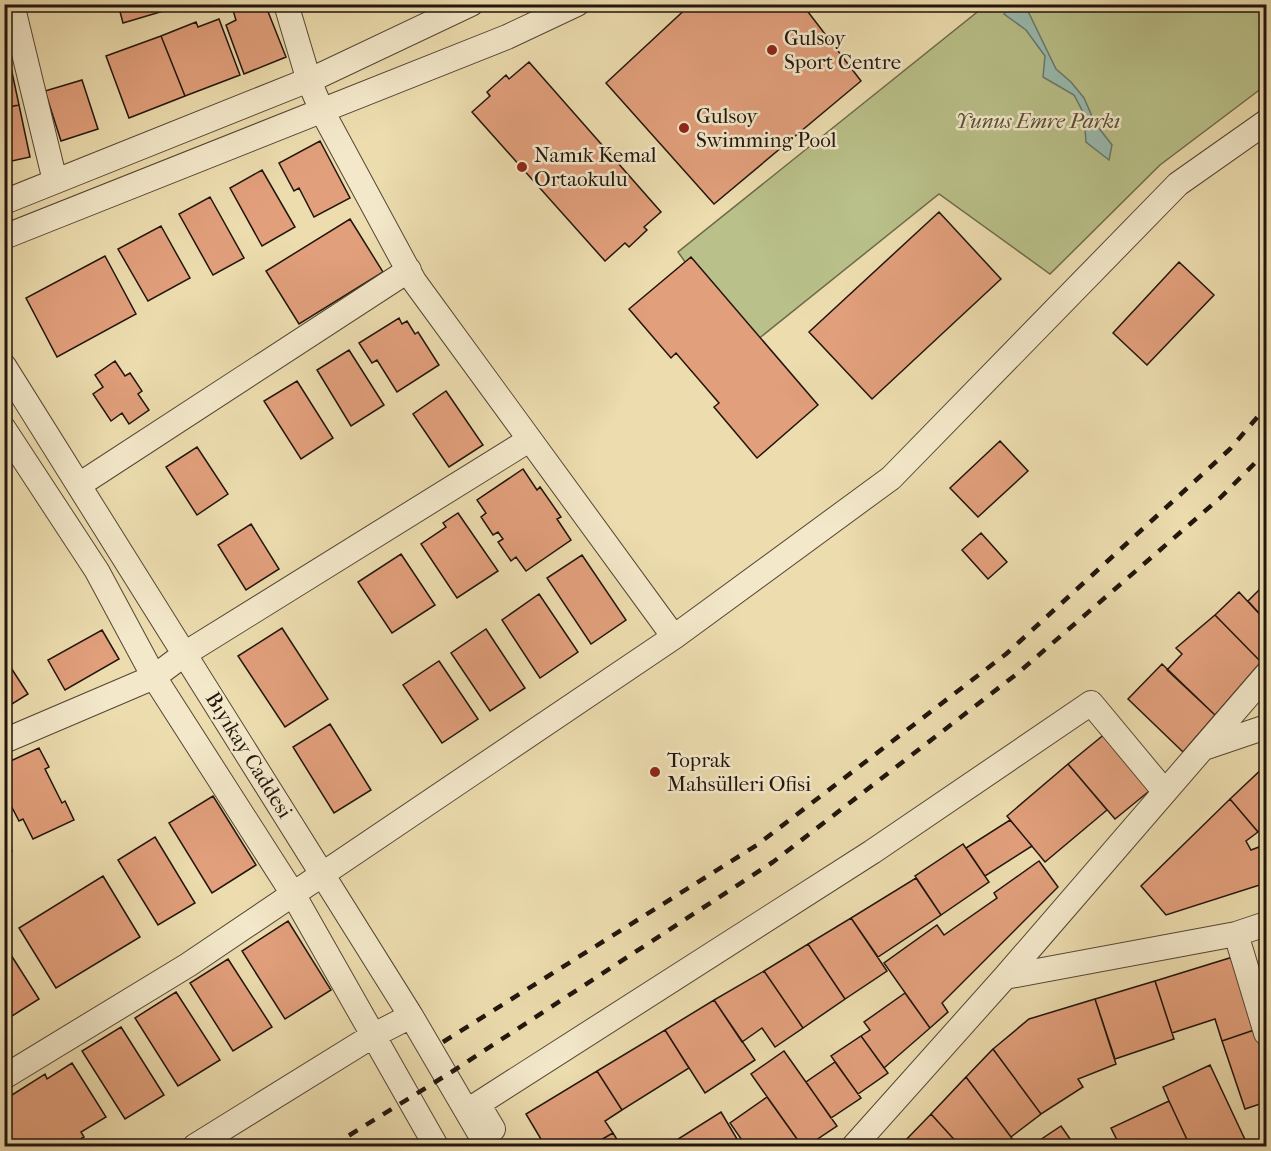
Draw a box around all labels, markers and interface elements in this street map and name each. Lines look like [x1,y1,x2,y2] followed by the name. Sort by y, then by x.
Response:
[784,26,901,74] place label: Gulsoy Sport Centre
[765,43,779,57] marker: Gulsoy Sport Centre
[696,104,837,152] place label: Gulsoy Swimming Pool
[956,109,1120,133] park label: Yunus Emre Parkı
[677,121,691,135] marker: Gulsoy Swimming Pool
[534,143,657,191] place label: Namık Kemal Ortaokulu
[515,160,529,174] marker: Namık Kemal Ortaokulu
[201,688,297,822] street label: Bıyıkay Caddesi
[667,748,811,796] place label: Toprak Mahsülleri Ofisi
[648,765,662,779] marker: Toprak Mahsülleri Ofisi

